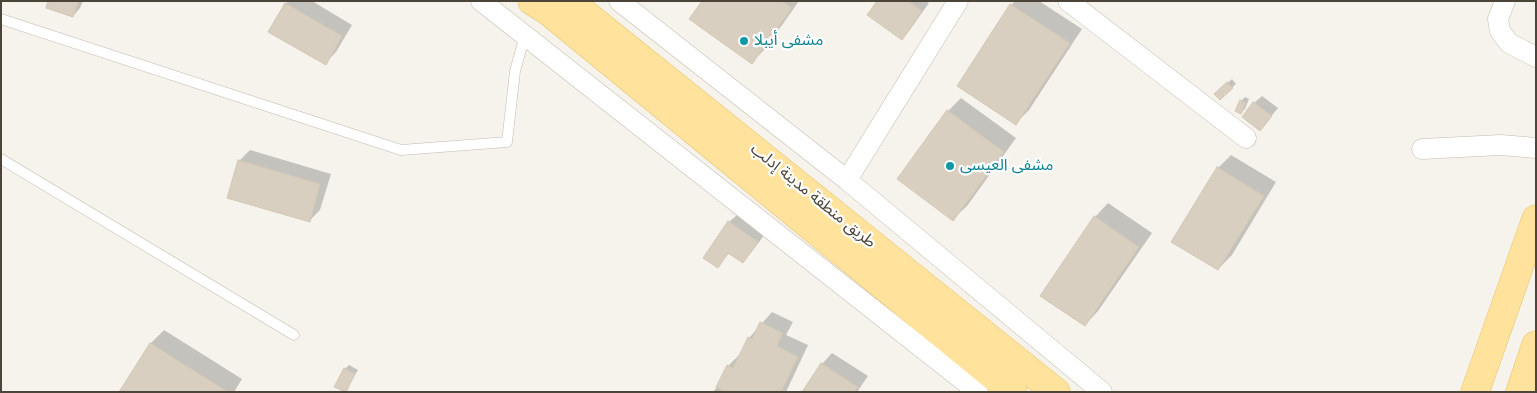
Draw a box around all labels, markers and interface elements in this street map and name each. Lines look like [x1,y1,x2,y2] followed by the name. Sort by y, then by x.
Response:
[754,31,823,51] place label: مشفى أيبلا
[738,35,750,47] marker: مشفى أيبلا
[746,140,880,252] street label: طريق منطقة مدينة إدلب
[960,156,1053,176] place label: مشفى العيسى
[944,160,956,172] marker: مشفى العيسى

